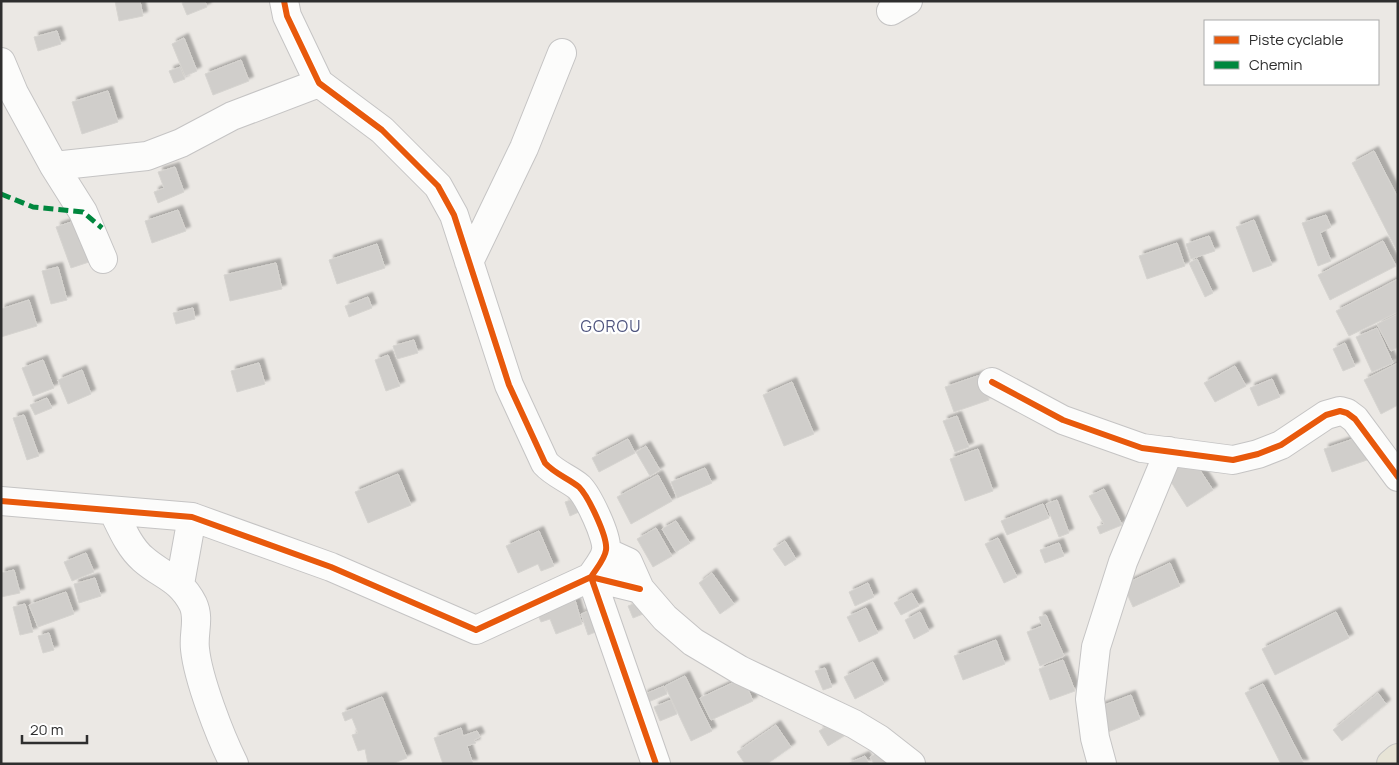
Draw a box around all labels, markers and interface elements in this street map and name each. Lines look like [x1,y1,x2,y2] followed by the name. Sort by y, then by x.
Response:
[1204,20,1379,85] legend
[1249,29,1344,50] text: Piste cyclable
[1249,54,1302,75] text: Chemin
[581,315,641,337] district label: GOROU
[22,712,88,744] scale bar
[30,719,63,740] text: 20 m

